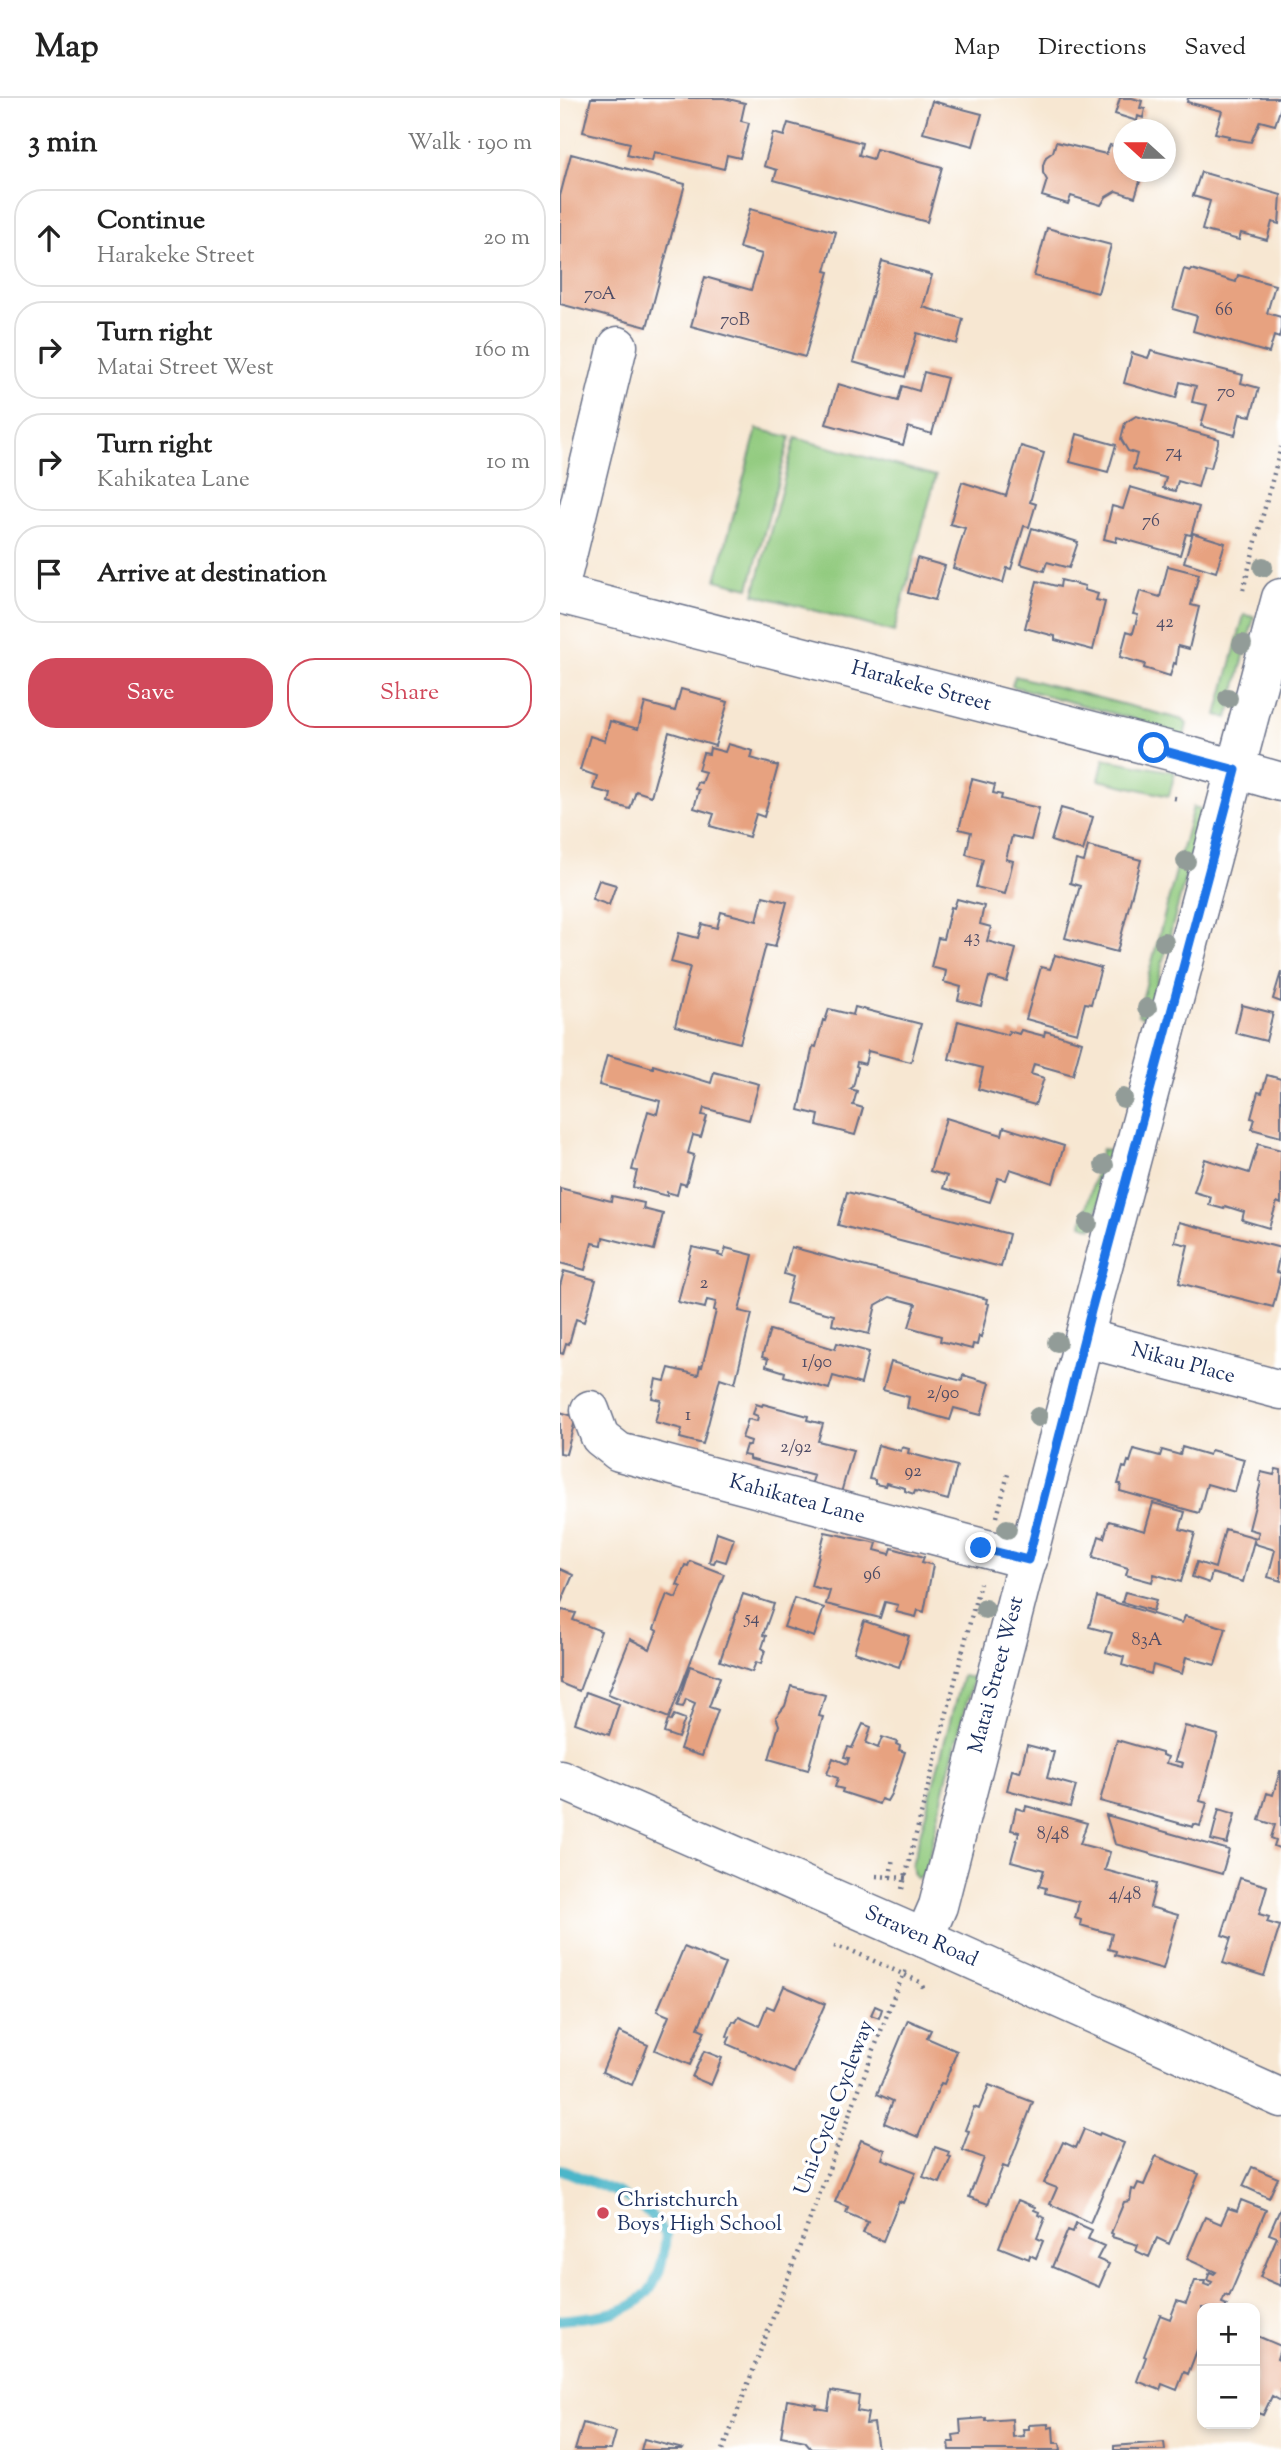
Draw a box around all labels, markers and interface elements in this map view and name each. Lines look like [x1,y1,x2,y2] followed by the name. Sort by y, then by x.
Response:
[35,24,99,72] text: Map
[954,31,1000,65] text: Map
[1038,31,1146,65] text: Directions
[1184,31,1246,65] text: Saved
[1113,119,1176,182] north arrow
[28,122,98,165] text: 3 min
[408,127,532,160] text: Walk · 190 m
[97,203,205,240] text: Continue
[30,219,68,257] icon: ahead
[483,222,530,255] text: 20 m
[97,240,255,273] text: Harakeke Street
[584,282,616,308] house number: 70A
[1215,298,1233,324] house number: 66
[720,308,750,334] house number: 70B
[97,315,212,352] text: Turn right
[30,331,68,369] icon: right
[475,334,530,367] text: 160 m
[97,352,274,385] text: Matai Street West
[1217,380,1235,406] house number: 70
[97,427,212,464] text: Turn right
[1166,440,1182,466] house number: 74
[30,443,68,481] icon: right
[486,446,530,479] text: 10 m
[97,464,250,497] text: Kahikatea Lane
[1142,509,1160,535] house number: 76
[30,555,68,593] icon: arrive
[97,556,327,593] text: Arrive at destination
[1156,610,1174,636] house number: 42
[848,654,994,720] street label: Harakeke Street
[28,658,273,728] button: Save
[287,658,532,728] button: Share
[1138,732,1169,763] route start
[964,925,980,951] house number: 43
[700,1271,709,1297] house number: 2
[1128,1336,1238,1392] street label: Nikau Place
[802,1350,832,1376] house number: 1/90
[927,1381,959,1407] house number: 2/90
[685,1403,691,1429] house number: 1
[780,1435,812,1461] house number: 2/92
[904,1459,922,1485] house number: 92
[726,1467,868,1533] street label: Kahikatea Lane
[965,1532,996,1563] route end
[863,1562,881,1588] house number: 96
[962,1593,1032,1757] street label: Matai Street West
[743,1606,760,1632] house number: 54
[1132,1628,1163,1654] house number: 83A
[1037,1822,1069,1848] house number: 8/48
[1109,1882,1141,1908] house number: 4/48
[860,1899,983,1975] street label: Straven Road
[788,2016,882,2200] street label: Uni-Cycle Cycleway
[617,2186,782,2240] place label: Christchurch Boys' High School
[595,2205,611,2221] marker: Christchurch Boys' High School
[1197,2303,1260,2429] map controls
[1197,2303,1260,2366] button: +
[1197,2366,1260,2429] button: −

